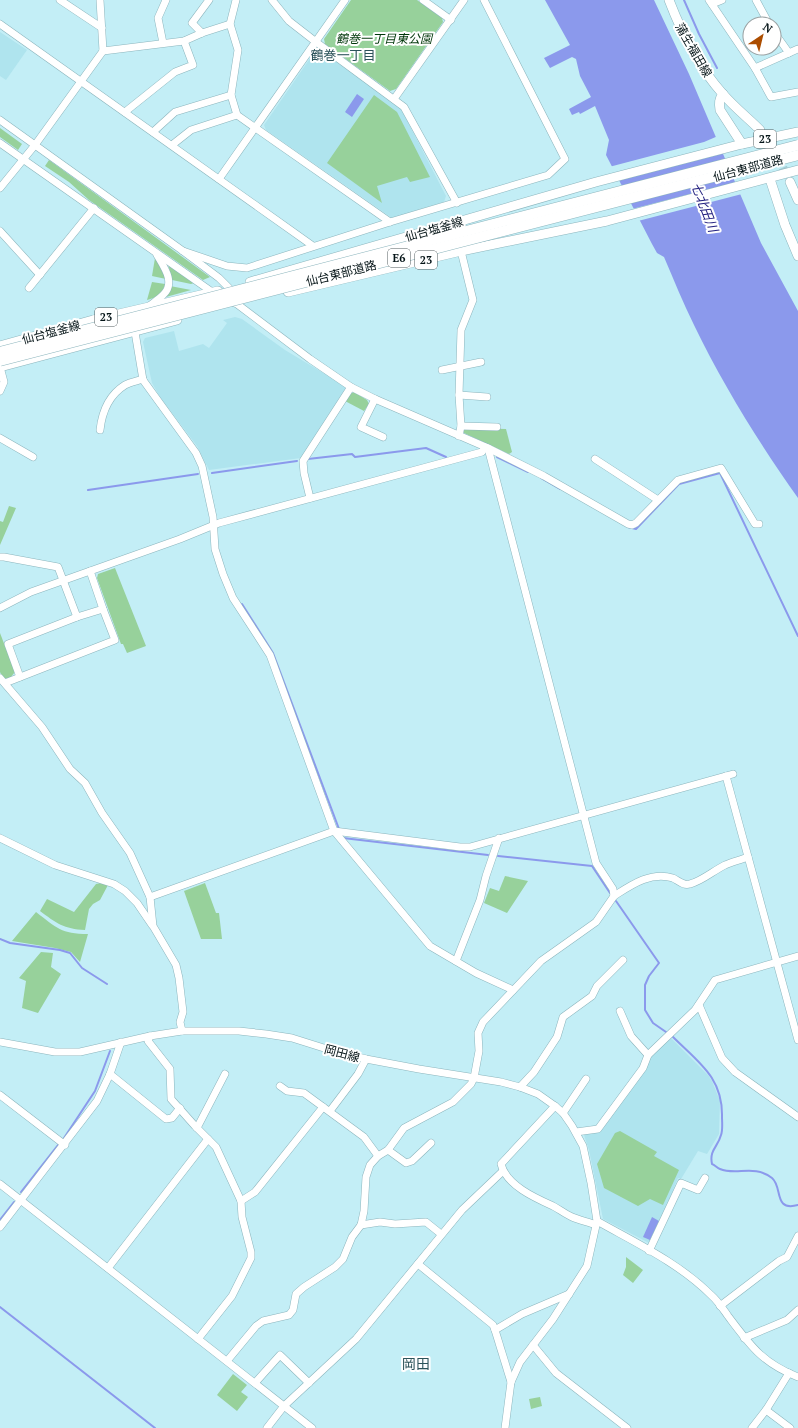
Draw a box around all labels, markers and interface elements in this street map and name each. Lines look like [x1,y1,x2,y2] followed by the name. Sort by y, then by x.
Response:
[742,16,782,56] north arrow
[673,20,715,80] street label: 蒲生福田線
[760,20,776,36] text: N
[336,31,434,46] park label: 鶴巻一丁目東公園
[310,46,376,64] district label: 鶴巻一丁目
[754,130,776,148] road number: 23
[711,151,785,185] street label: 仙台東部道路
[687,179,723,236] water label: 七北田川
[403,214,465,244] street label: 仙台塩釜線
[388,249,410,267] road number: E6
[415,251,437,269] road number: 23
[304,257,378,289] street label: 仙台東部道路
[95,308,117,326] road number: 23
[20,317,82,347] street label: 仙台塩釜線
[323,1041,361,1065] street label: 岡田線
[402,1354,430,1373] district label: 岡田

